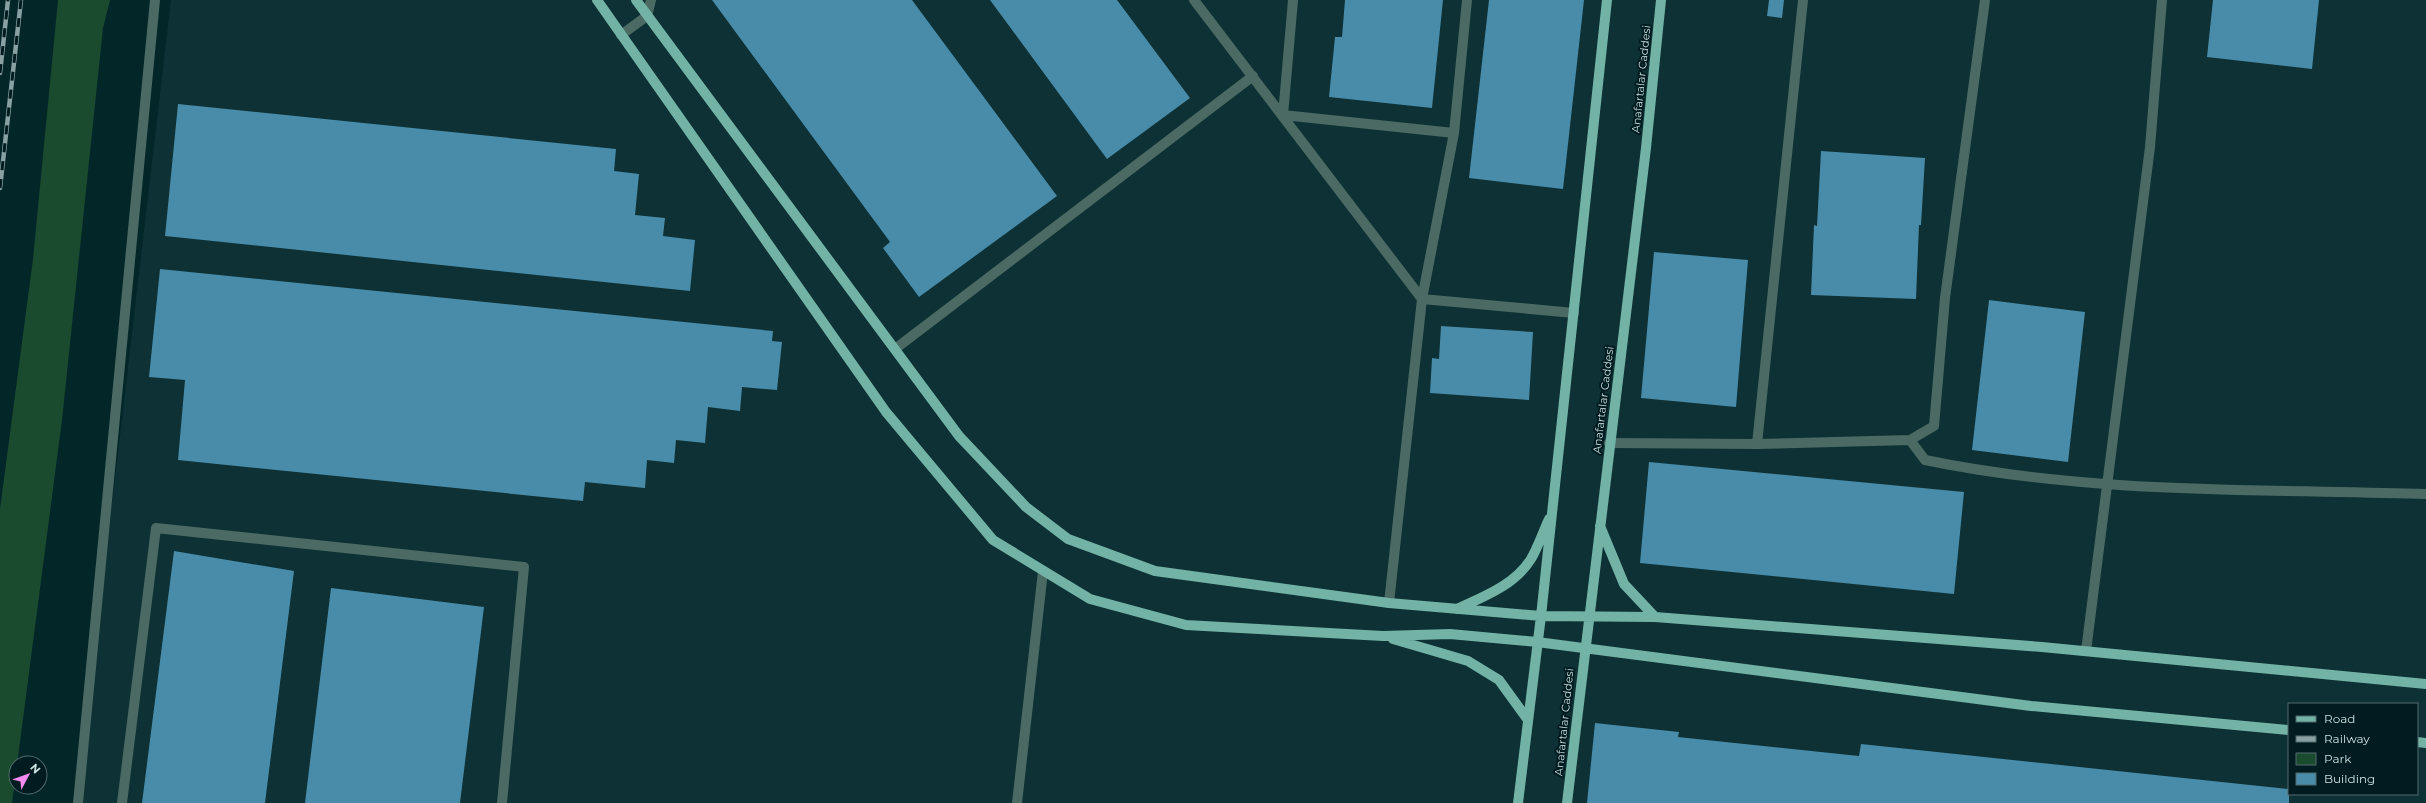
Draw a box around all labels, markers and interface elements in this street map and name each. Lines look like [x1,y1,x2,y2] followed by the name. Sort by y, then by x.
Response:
[1628,24,1654,133] street label: Anafartalar Caddesi
[1589,345,1617,454] street label: Anafartalar Caddesi
[1551,667,1577,776] street label: Anafartalar Caddesi
[2288,703,2418,795] legend
[2324,711,2355,726] text: Road
[2324,731,2370,746] text: Railway
[2324,751,2352,766] text: Park
[8,755,48,795] north arrow
[27,760,44,776] text: N
[2324,771,2375,786] text: Building

